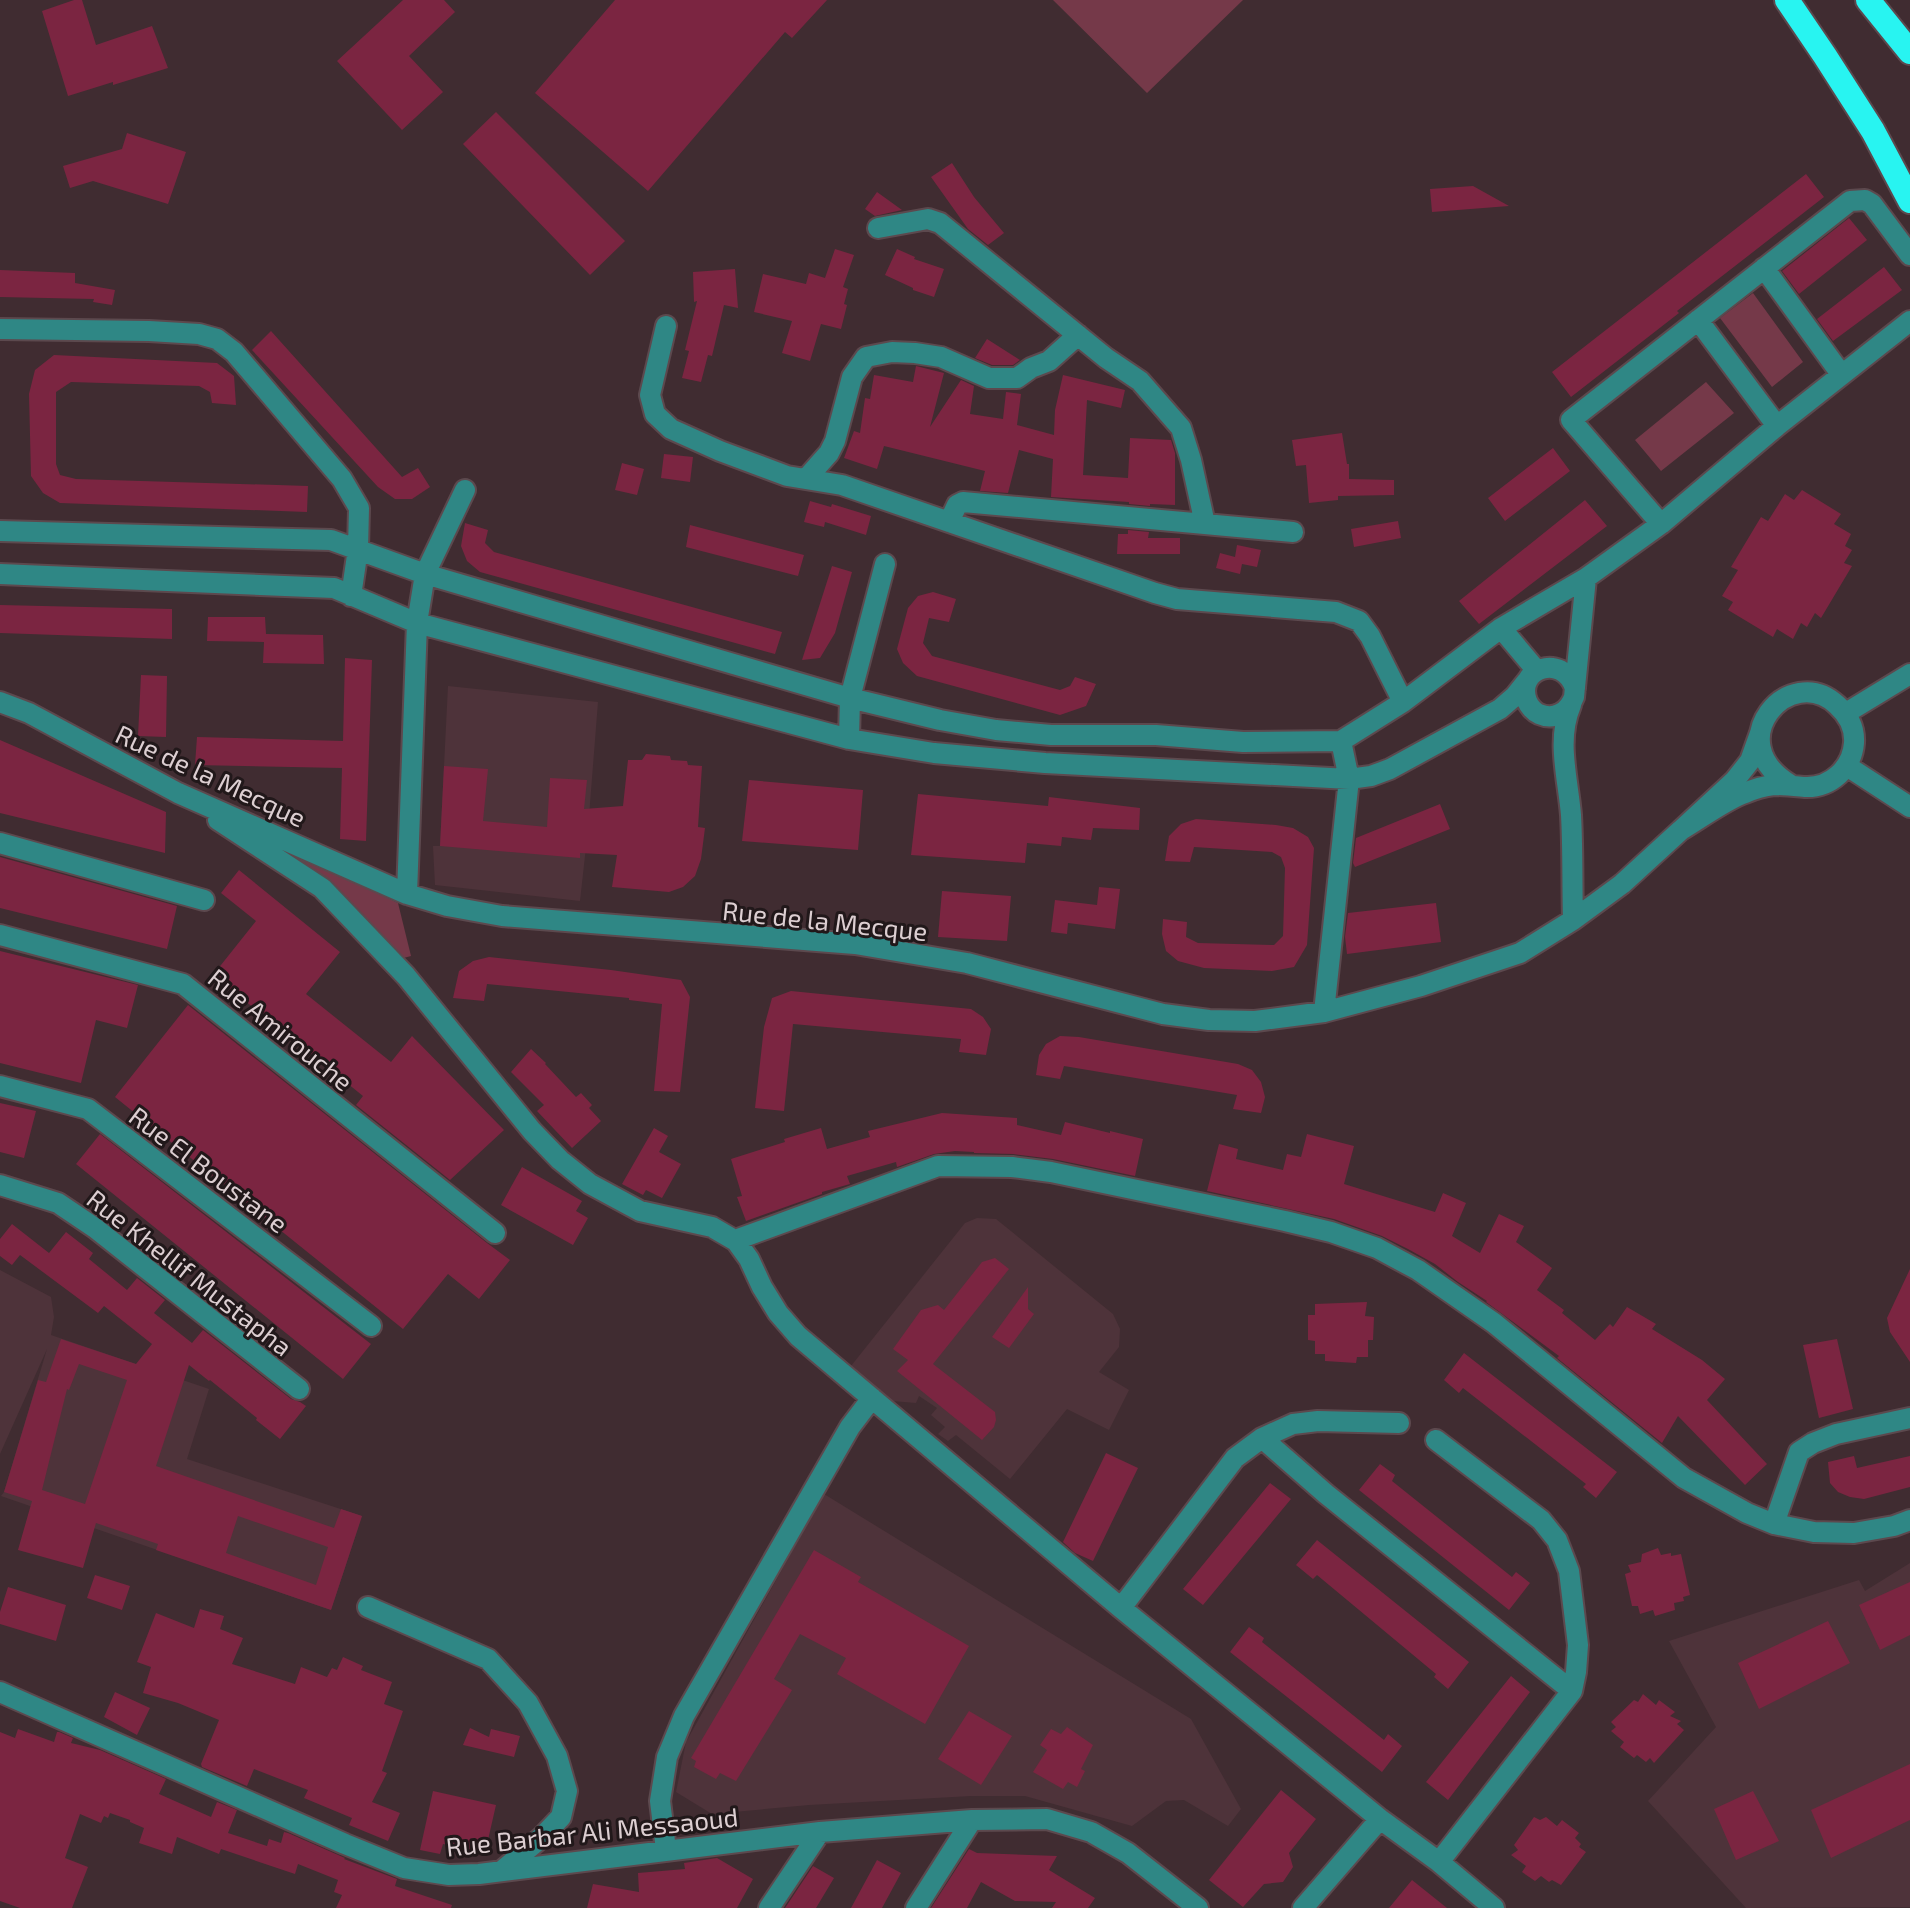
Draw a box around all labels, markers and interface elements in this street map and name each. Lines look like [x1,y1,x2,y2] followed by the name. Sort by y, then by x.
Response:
[111,717,311,833] street label: Rue de la Mecque
[721,894,929,946] street label: Rue de la Mecque
[203,961,359,1097] street label: Rue Amirouche
[124,1099,294,1239] street label: Rue El Boustane
[81,1182,299,1362] street label: Rue Khellif Mustapha
[444,1800,740,1862] street label: Rue Barbar Ali Messaoud

